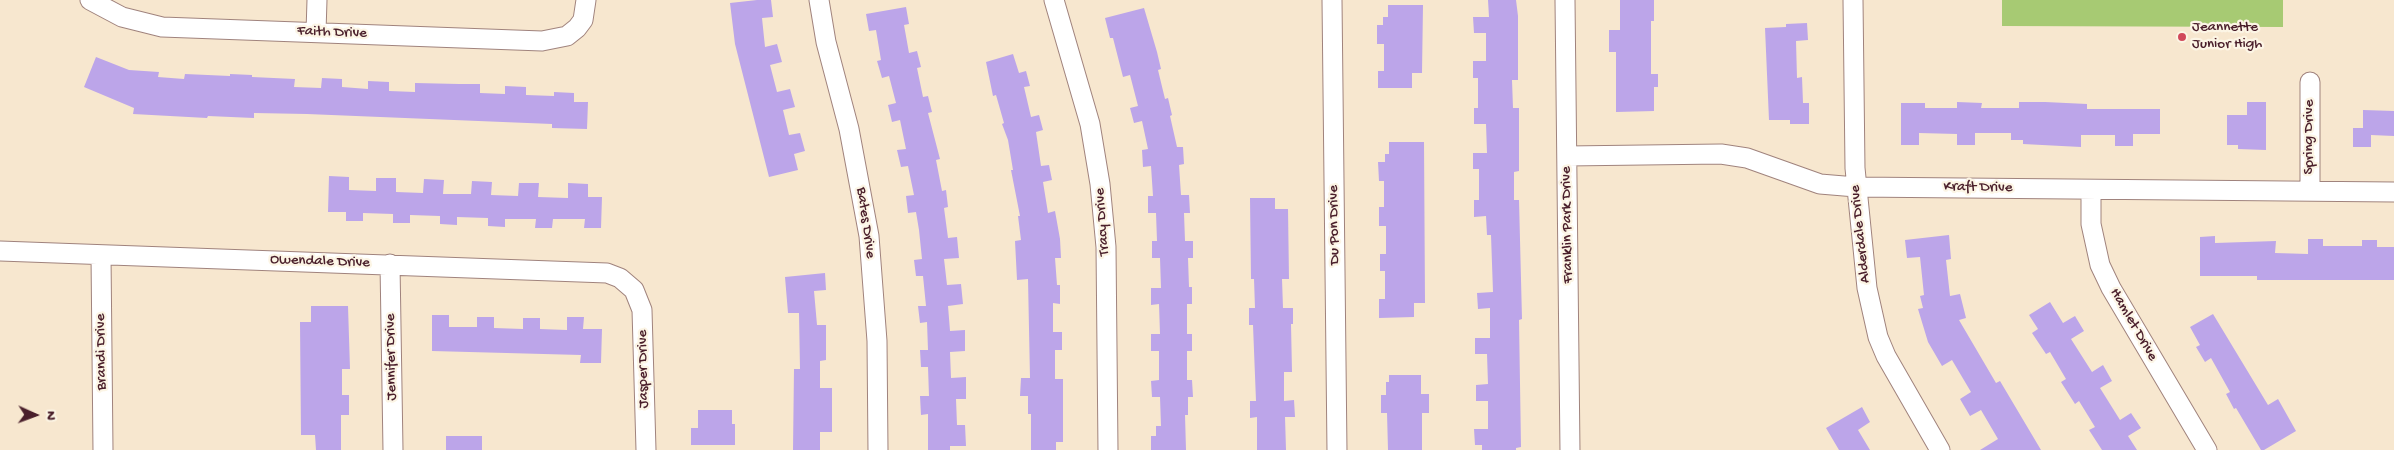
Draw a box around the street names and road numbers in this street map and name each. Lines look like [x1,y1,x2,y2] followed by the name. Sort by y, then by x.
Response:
[297,23,367,43] street label: Faith Drive
[2301,100,2319,174] street label: Spring Drive
[1558,166,1578,284] street label: Franklin Park Drive
[1943,178,2013,198] street label: Kraft Drive
[1847,184,1875,284] street label: Alderdale Drive
[1325,185,1345,265] street label: Du Pon Drive
[851,186,879,260] street label: Bates Drive
[1092,187,1114,257] street label: Tracy Drive
[270,251,370,273] street label: Owendale Drive
[2105,285,2161,365] street label: Hamlet Drive
[92,313,112,391] street label: Brandi Drive
[382,313,402,401] street label: Jennifer Drive
[634,330,654,408] street label: Jasper Drive

